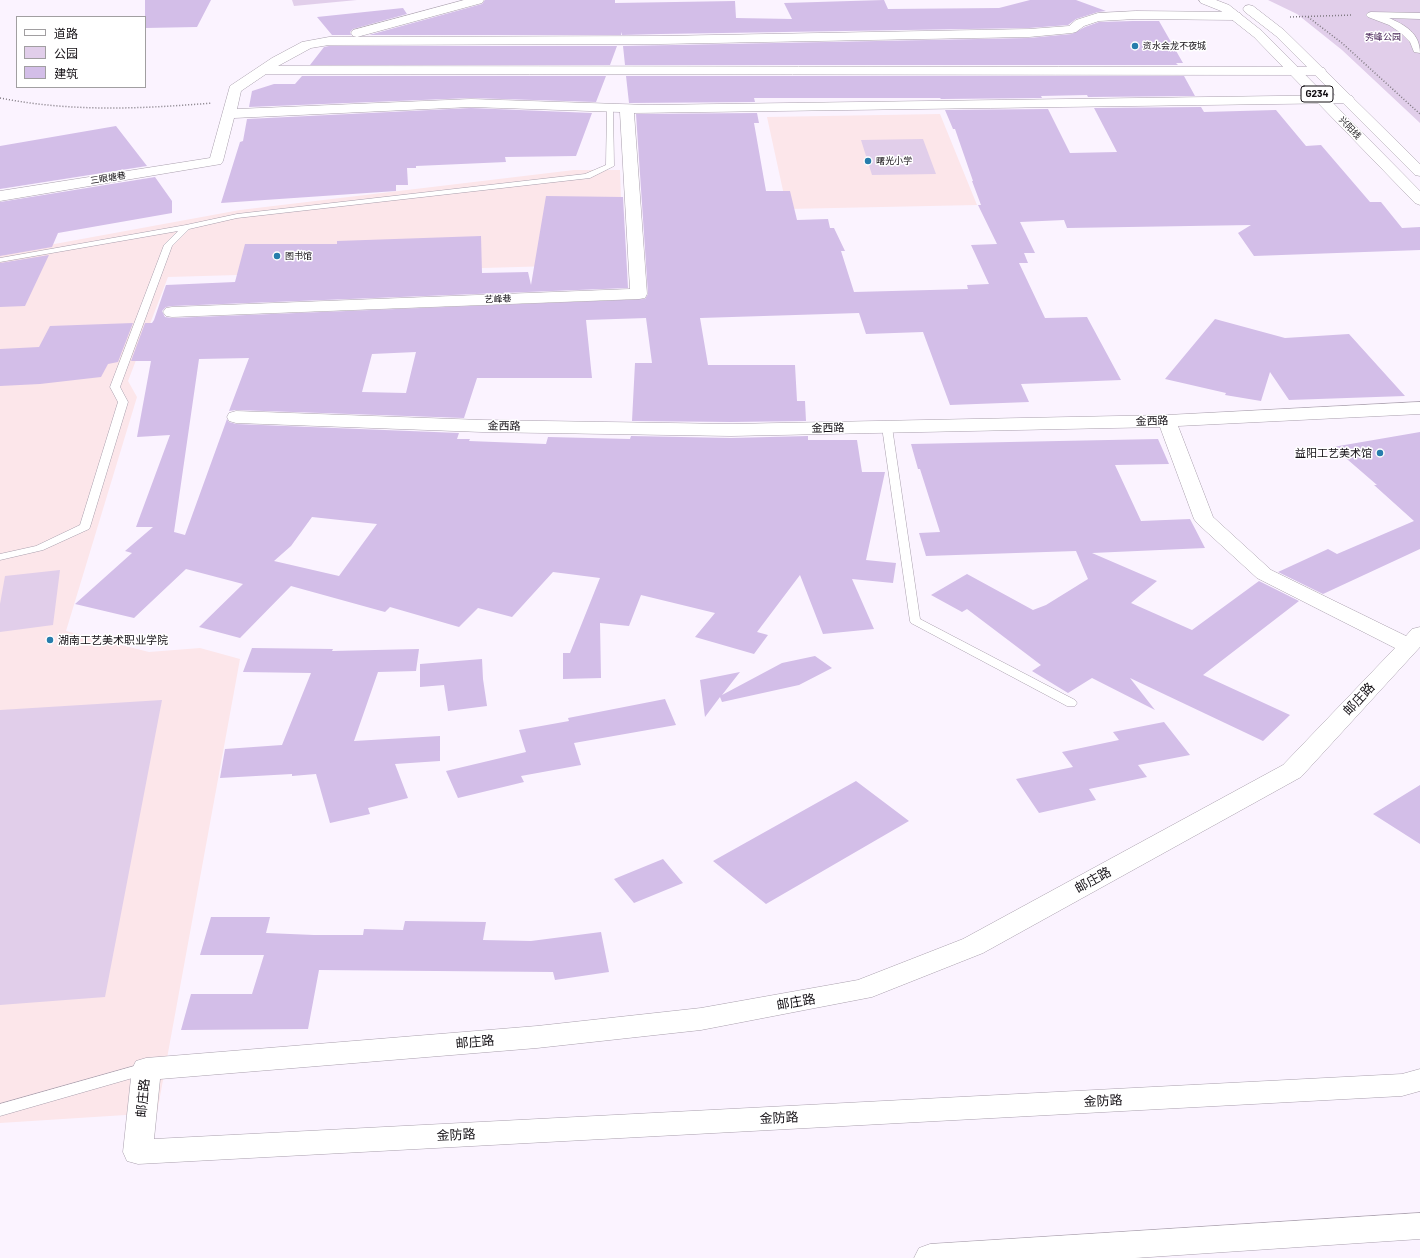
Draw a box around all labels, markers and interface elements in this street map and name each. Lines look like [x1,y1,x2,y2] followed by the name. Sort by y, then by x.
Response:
[16,16,146,88] legend
[54,26,78,40] text: 道路
[1365,32,1401,42] park label: 秀峰公园
[1130,41,1140,51] marker: 资水会龙不夜城
[1143,41,1206,51] place label: 资水会龙不夜城
[54,46,78,60] text: 公园
[54,66,78,80] text: 建筑
[1301,86,1333,102] road number: G234
[1337,115,1363,141] street label: 兴阳线
[863,156,873,166] marker: 曙光小学
[876,156,912,166] place label: 曙光小学
[89,170,127,186] street label: 三眼塘巷
[272,251,282,261] marker: 图书馆
[285,251,312,261] place label: 图书馆
[484,293,512,305] street label: 艺峰巷
[1135,414,1169,428] street label: 金西路
[487,419,521,433] street label: 金西路
[811,421,845,435] street label: 金西路
[1295,446,1372,460] place label: 益阳工艺美术馆
[1375,448,1385,458] marker: 益阳工艺美术馆
[58,633,168,647] place label: 湖南工艺美术职业学院
[45,635,55,645] marker: 湖南工艺美术职业学院
[1340,679,1378,719] street label: 邮庄路
[1072,864,1114,896] street label: 邮庄路
[775,991,817,1013] street label: 邮庄路
[455,1033,495,1051] street label: 邮庄路
[134,1078,152,1118] street label: 邮庄路
[1083,1092,1123,1110] street label: 金防路
[759,1109,799,1127] street label: 金防路
[436,1126,476,1144] street label: 金防路

